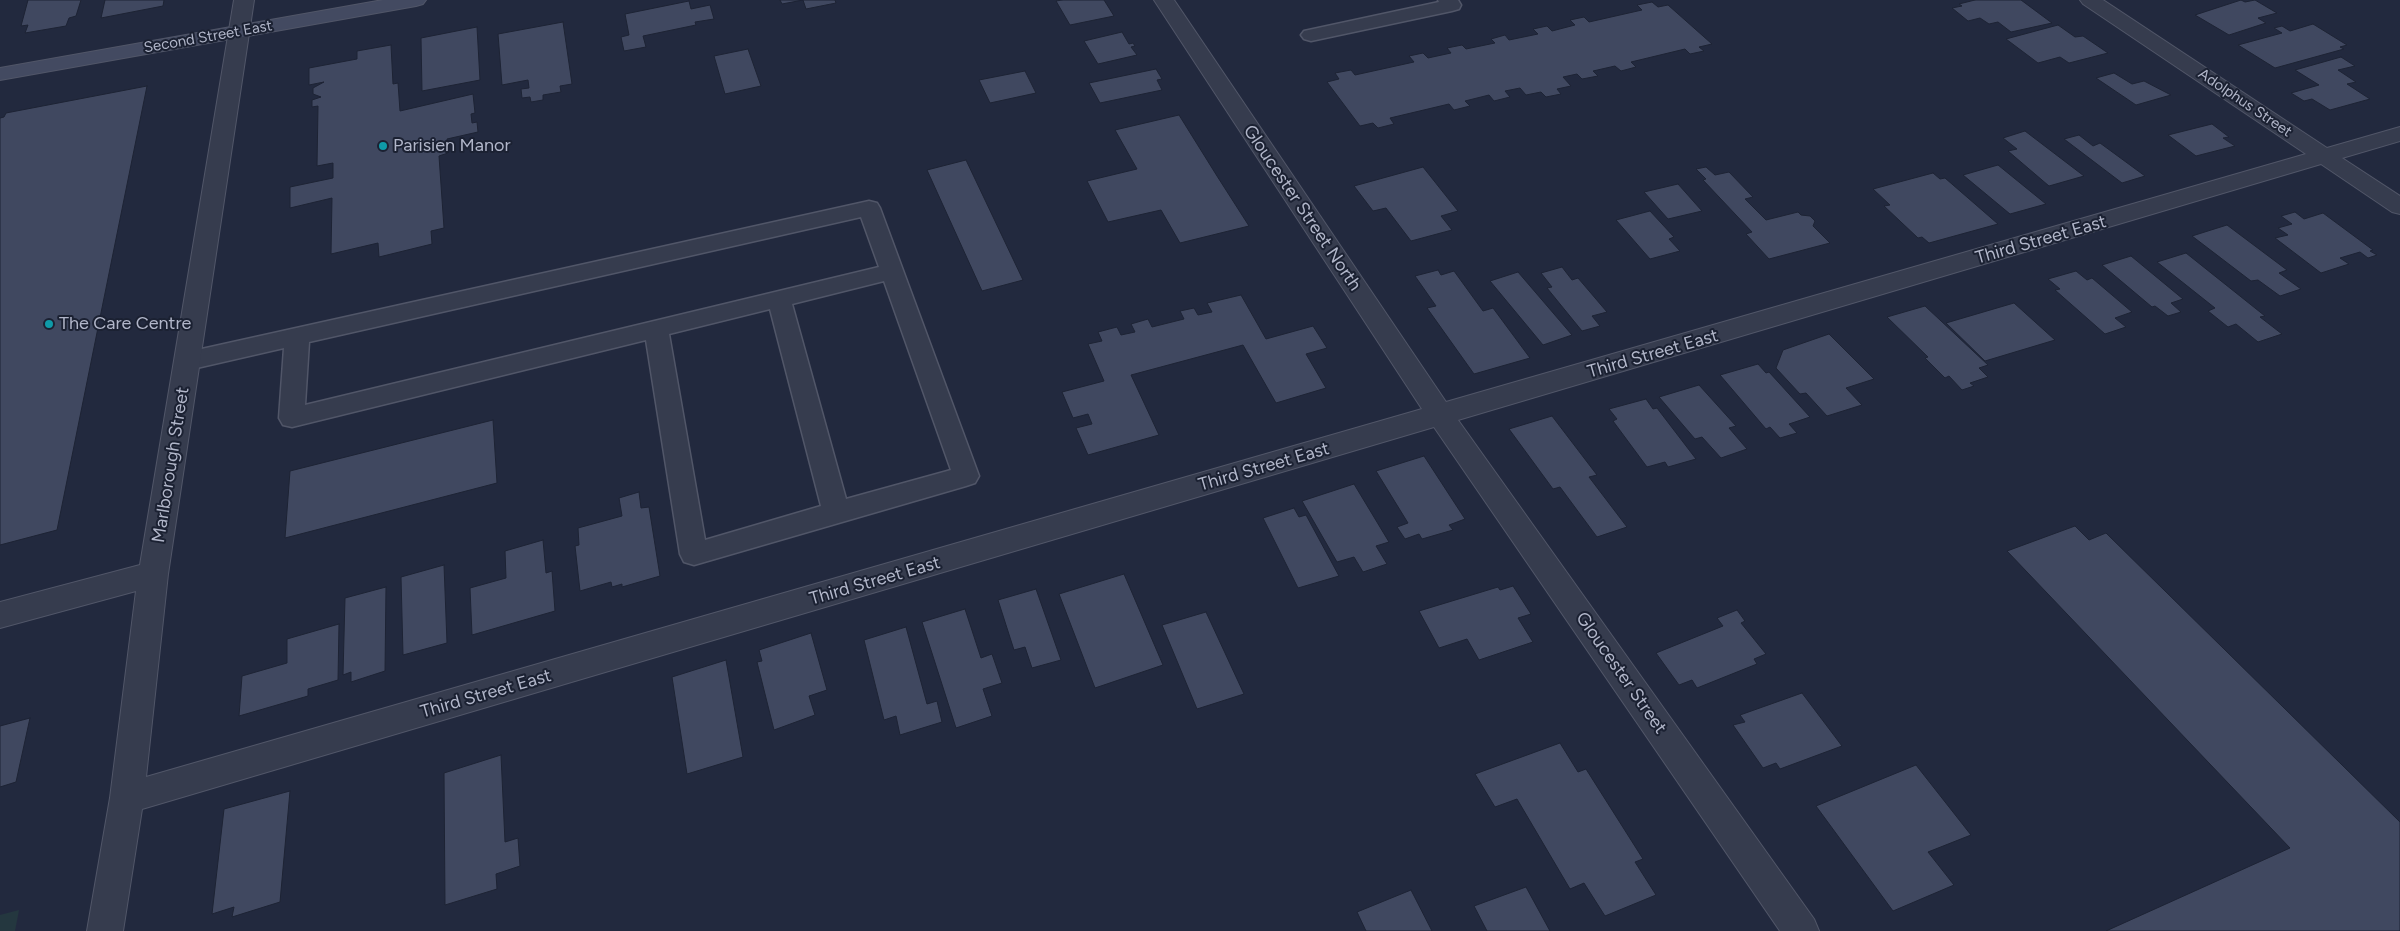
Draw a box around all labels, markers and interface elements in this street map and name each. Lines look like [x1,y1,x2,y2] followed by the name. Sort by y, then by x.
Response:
[142,17,274,57] street label: Second Street East
[2195,65,2295,141] street label: Adolphus Street
[1238,121,1366,295] street label: Gloucester Street North
[393,135,511,157] place label: Parisien Manor
[377,140,389,152] marker: Parisien Manor
[1973,211,2109,269] street label: Third Street East
[59,313,191,335] place label: The Care Centre
[43,318,55,330] marker: The Care Centre
[1585,325,1721,383] street label: Third Street East
[148,386,194,544] street label: Marlborough Street
[1196,438,1332,496] street label: Third Street East
[807,552,943,610] street label: Third Street East
[1571,608,1671,738] street label: Gloucester Street
[418,665,554,723] street label: Third Street East

